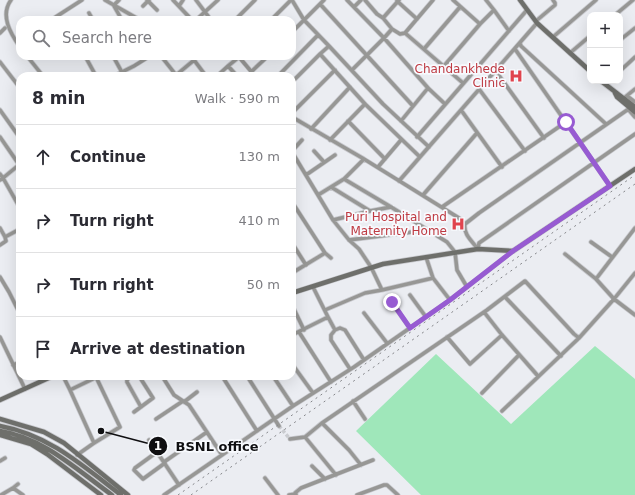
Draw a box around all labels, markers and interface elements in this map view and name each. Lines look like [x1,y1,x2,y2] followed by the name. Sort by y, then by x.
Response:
[587,12,623,84] map controls
[587,12,623,48] button: +
[16,16,296,60] search box
[30,27,52,49] icon: search
[62,29,152,47] text: Search here
[587,48,623,84] button: −
[415,62,505,90] place label: Chandankhede Clinic
[508,68,524,84] hospital icon: Chandankhede Clinic
[32,88,85,108] text: 8 min
[195,91,280,106] text: Walk · 590 m
[557,113,575,131] route start
[32,146,54,168] icon: ahead
[70,148,146,166] text: Continue
[238,149,280,164] text: 130 m
[32,210,54,232] icon: right
[345,210,447,238] place label: Puri Hospital and Maternity Home
[70,212,154,230] text: Turn right
[238,213,280,228] text: 410 m
[450,216,466,232] hospital icon: Puri Hospital and Maternity Home
[32,274,54,296] icon: right
[70,276,154,294] text: Turn right
[247,277,280,292] text: 50 m
[383,293,401,311] route end
[32,338,54,360] icon: arrive
[70,340,245,358] text: Arrive at destination
[148,434,267,459] callout: BSNL office
[154,439,162,453] text: 1
[176,439,259,454] text: BSNL office

